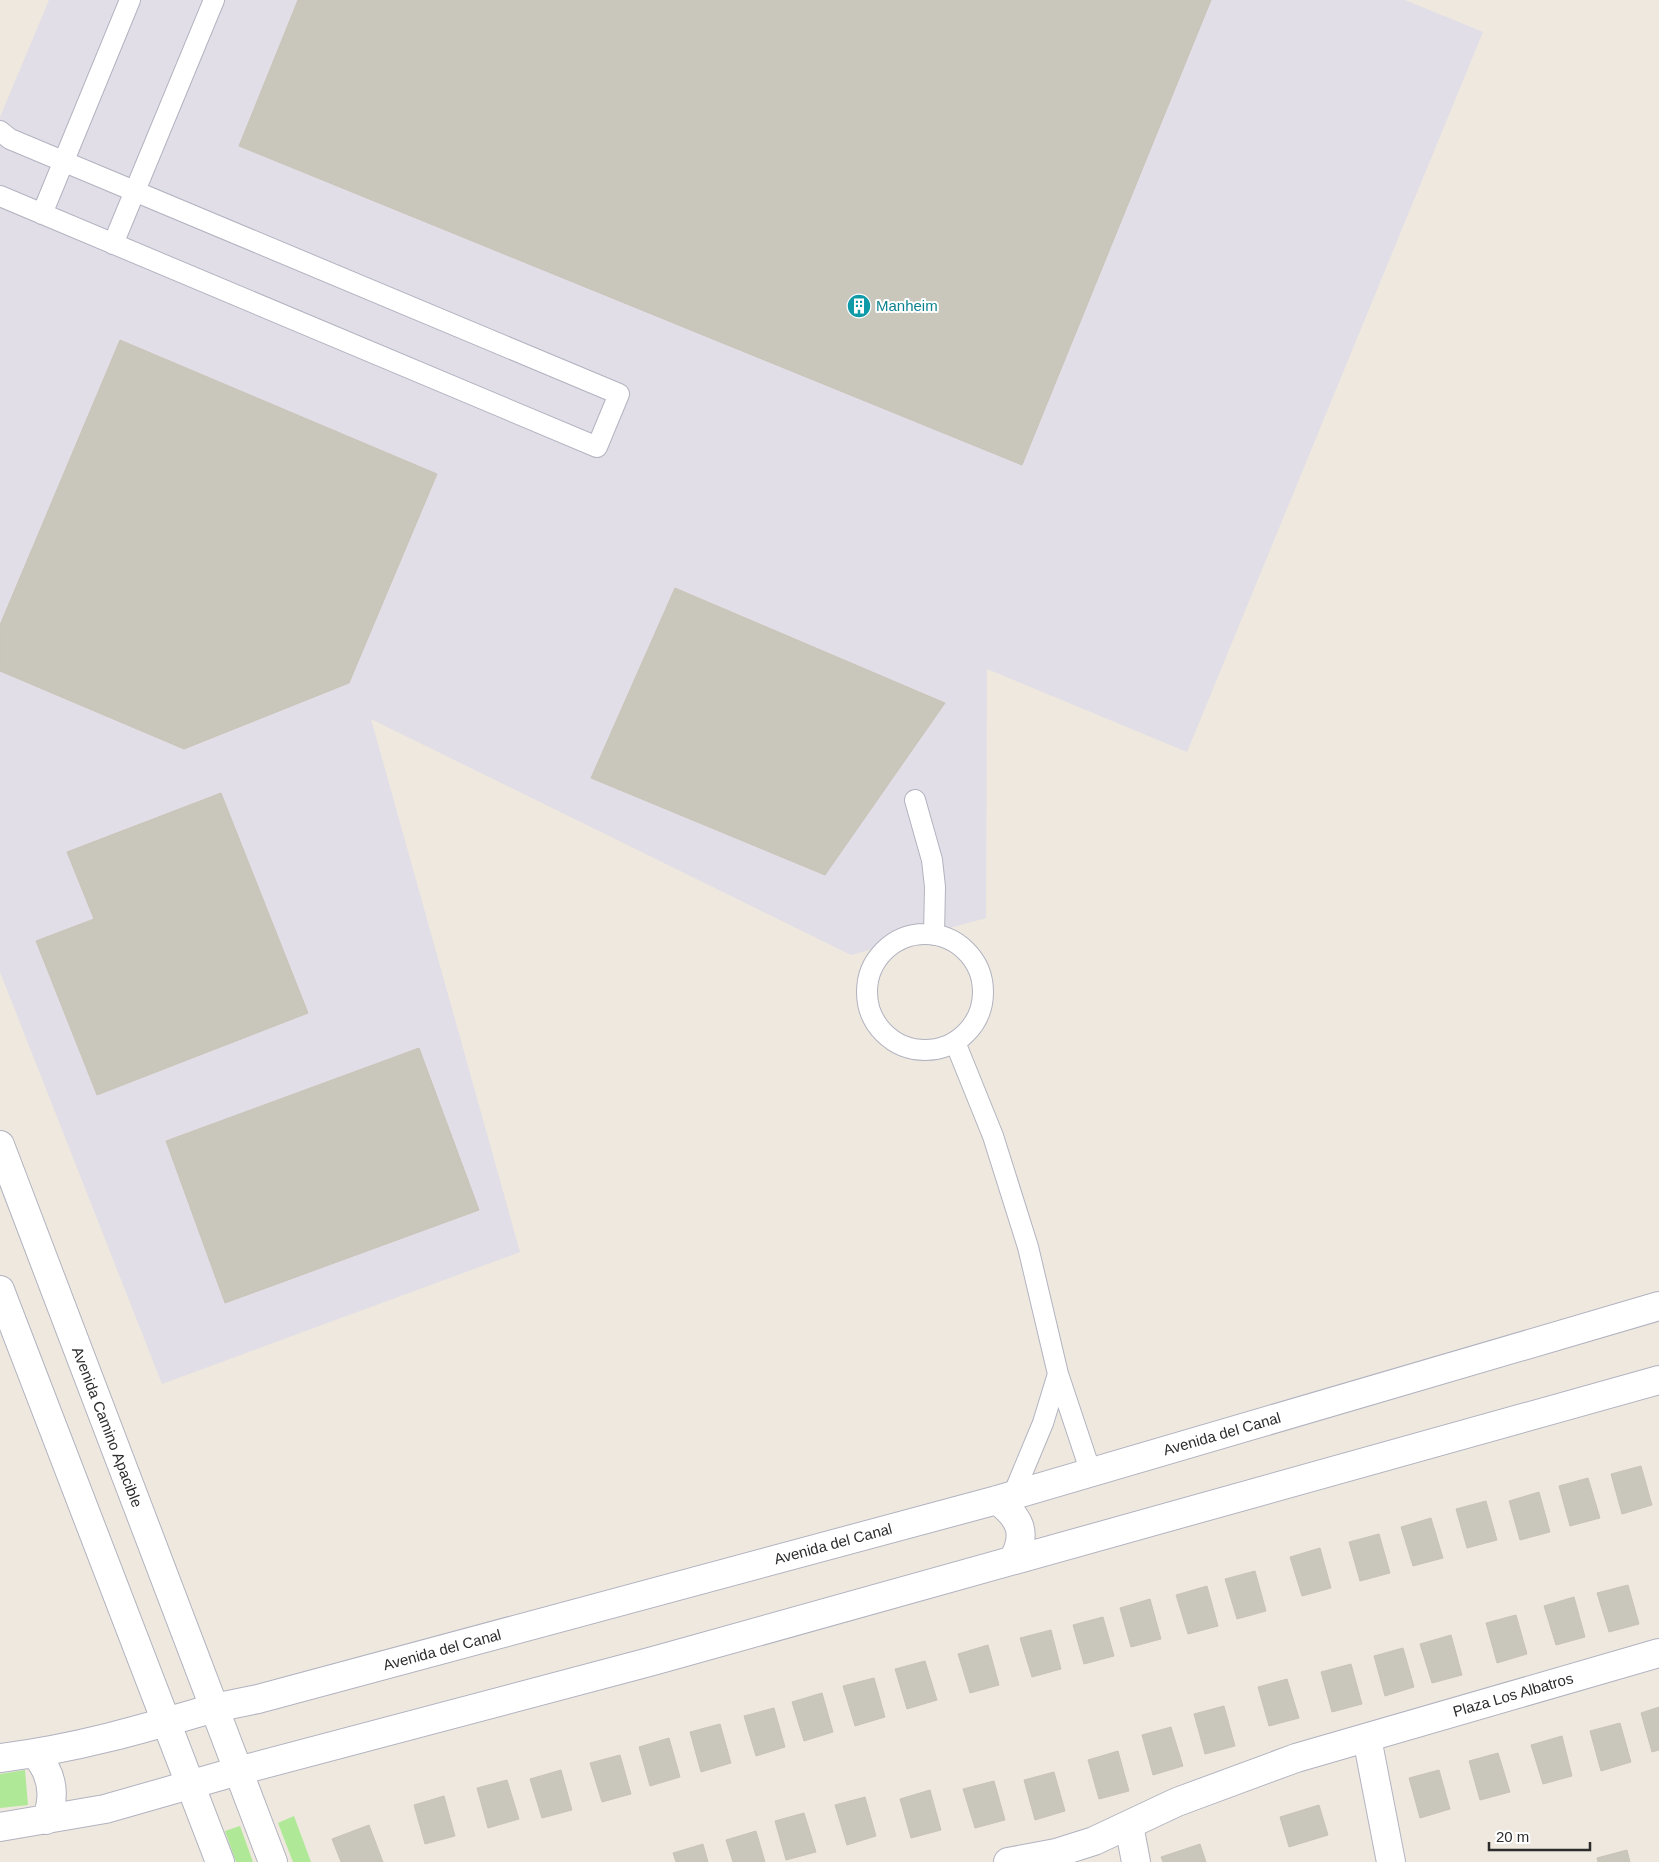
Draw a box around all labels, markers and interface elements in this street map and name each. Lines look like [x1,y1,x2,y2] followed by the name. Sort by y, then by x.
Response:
[846,293,872,319] building icon: Manheim
[876,297,938,314] place label: Manheim
[69,1344,146,1510] street label: Avenida Camino Apacible
[1161,1409,1283,1458] street label: Avenida del Canal
[772,1520,894,1567] street label: Avenida del Canal
[381,1626,503,1673] street label: Avenida del Canal
[1451,1669,1575,1720] street label: Plaza Los Albatros
[1489,1820,1590,1852] scale bar
[1496,1828,1529,1845] text: 20 m

